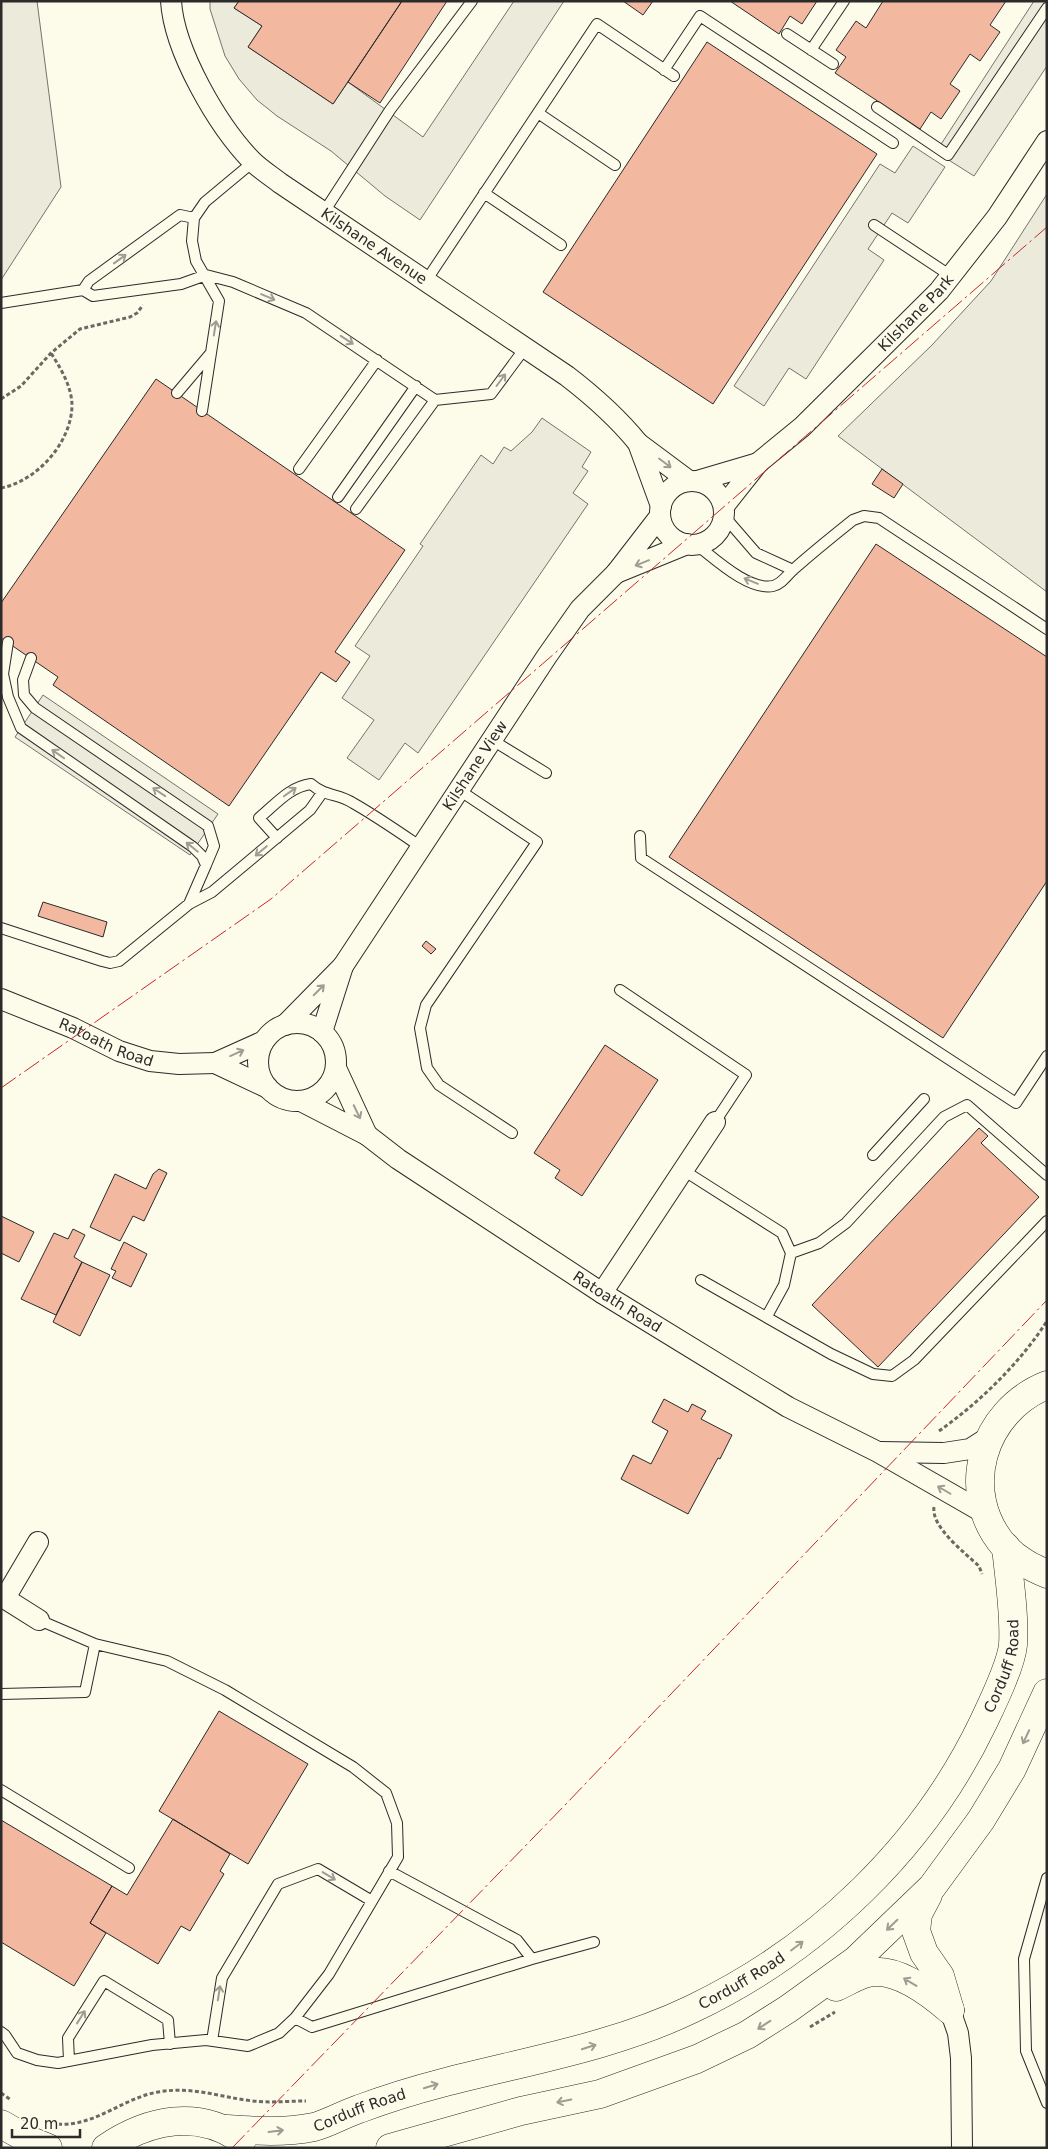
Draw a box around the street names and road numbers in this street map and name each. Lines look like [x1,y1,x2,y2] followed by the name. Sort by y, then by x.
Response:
[318,204,431,288] street label: Kilshane Avenue
[874,271,958,355] street label: Kilshane Park
[439,717,511,814] street label: Kilshane View
[56,1014,156,1071] street label: Ratoath Road
[569,1267,665,1336] street label: Ratoath Road
[980,1619,1022,1716] street label: Corduff Road
[695,1948,788,2013] street label: Corduff Road
[311,2085,408,2136] street label: Corduff Road

